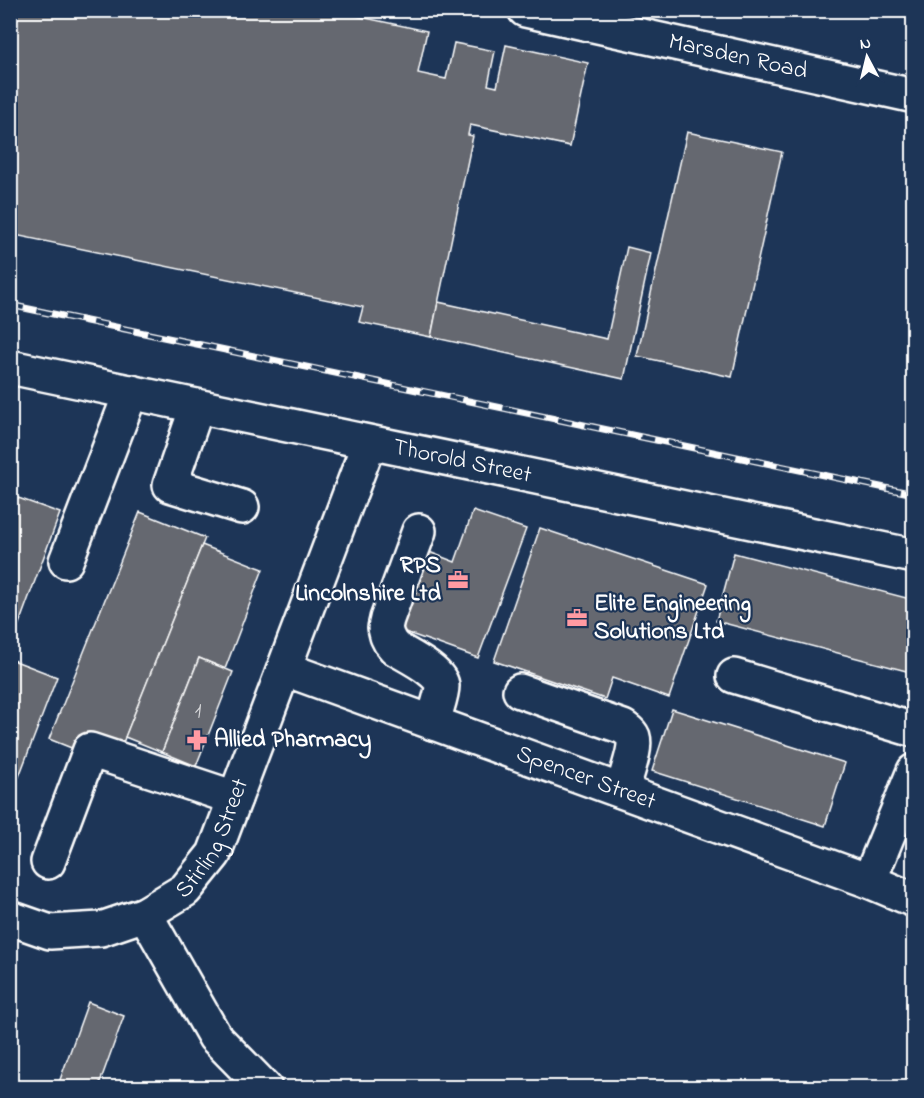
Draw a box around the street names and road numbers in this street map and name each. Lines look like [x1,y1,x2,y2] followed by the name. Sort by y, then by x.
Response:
[665,25,811,90] street label: Marsden Road
[390,430,535,493] street label: Thorold Street
[511,737,661,820] street label: Spencer Street
[167,773,258,906] street label: Stirling Street

